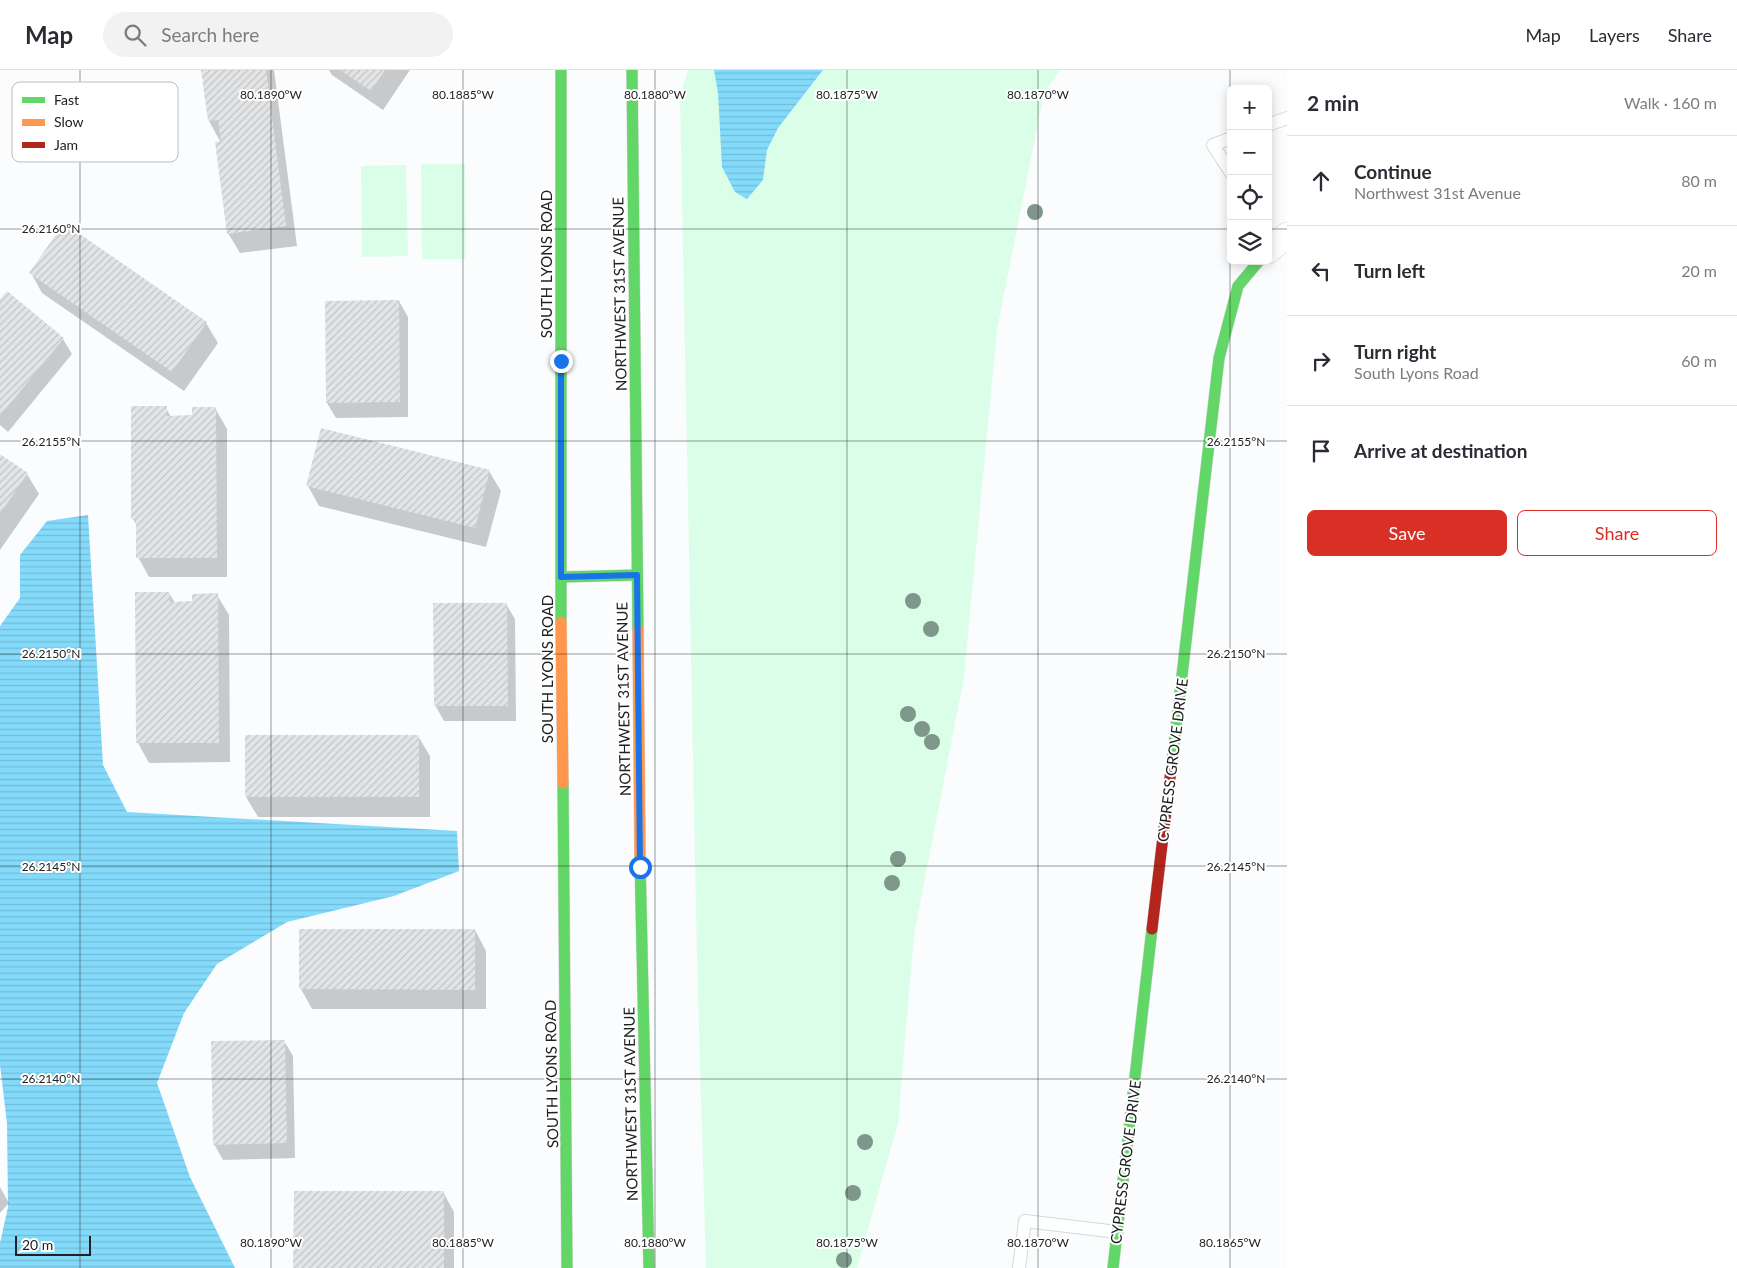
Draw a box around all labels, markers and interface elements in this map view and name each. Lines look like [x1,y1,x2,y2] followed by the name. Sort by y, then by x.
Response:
[103,12,453,57] search box
[25,20,73,49] text: Map
[121,21,149,49] icon: search
[161,23,259,46] text: Search here
[1525,24,1561,46] text: Map
[1589,24,1640,46] text: Layers
[1668,24,1712,46] text: Share
[12,82,178,162] legend
[1227,85,1272,265] map controls
[1227,85,1272,130] button: +
[240,87,303,102] text: 80.1890°W
[432,87,495,102] text: 80.1885°W
[624,87,687,102] text: 80.1880°W
[816,87,879,102] text: 80.1875°W
[1007,87,1070,102] text: 80.1870°W
[1307,90,1359,115] text: 2 min
[54,91,79,108] text: Fast
[1624,93,1717,112] text: Walk · 160 m
[54,113,84,130] text: Slow
[1227,130,1272,175] button: −
[54,136,78,153] text: Jam
[1354,160,1432,183] text: Continue
[1307,167,1335,195] icon: ahead
[1681,171,1717,190] text: 80 m
[1227,175,1272,220] button: locate
[1354,183,1521,202] text: Northwest 31st Avenue
[537,190,555,338] street label: SOUTH LYONS ROAD
[608,197,630,391] street label: NORTHWEST 31ST AVENUE
[1227,220,1272,265] button: layers
[22,221,80,236] text: 26.2160°N
[1307,257,1335,285] icon: left
[1354,259,1425,282] text: Turn left
[1681,261,1717,280] text: 20 m
[1354,340,1436,363] text: Turn right
[1307,347,1335,375] icon: right
[550,350,573,373] route end
[1681,351,1717,370] text: 60 m
[1354,363,1479,382] text: South Lyons Road
[22,434,80,449] text: 26.2155°N
[1207,434,1265,449] text: 26.2155°N
[1307,437,1335,465] icon: arrive
[1354,439,1527,462] text: Arrive at destination
[1307,510,1507,556] button: Save
[1517,510,1717,556] button: Share
[538,595,556,743] street label: SOUTH LYONS ROAD
[612,602,634,796] street label: NORTHWEST 31ST AVENUE
[22,646,80,661] text: 26.2150°N
[1207,646,1265,661] text: 26.2150°N
[1153,677,1191,843] street label: CYPRESS GROVE DRIVE
[629,856,652,879] route start
[22,859,80,874] text: 26.2145°N
[1207,859,1265,874] text: 26.2145°N
[541,1000,561,1148] street label: SOUTH LYONS ROAD
[619,1007,641,1201] street label: NORTHWEST 31ST AVENUE
[22,1071,80,1086] text: 26.2140°N
[1207,1071,1265,1086] text: 26.2140°N
[1106,1079,1144,1245] street label: CYPRESS GROVE DRIVE
[15,1233,91,1256] scale bar
[240,1235,303,1250] text: 80.1890°W
[432,1235,495,1250] text: 80.1885°W
[624,1235,687,1250] text: 80.1880°W
[816,1235,879,1250] text: 80.1875°W
[1007,1235,1070,1250] text: 80.1870°W
[1199,1235,1262,1250] text: 80.1865°W
[22,1236,53,1253] text: 20 m

